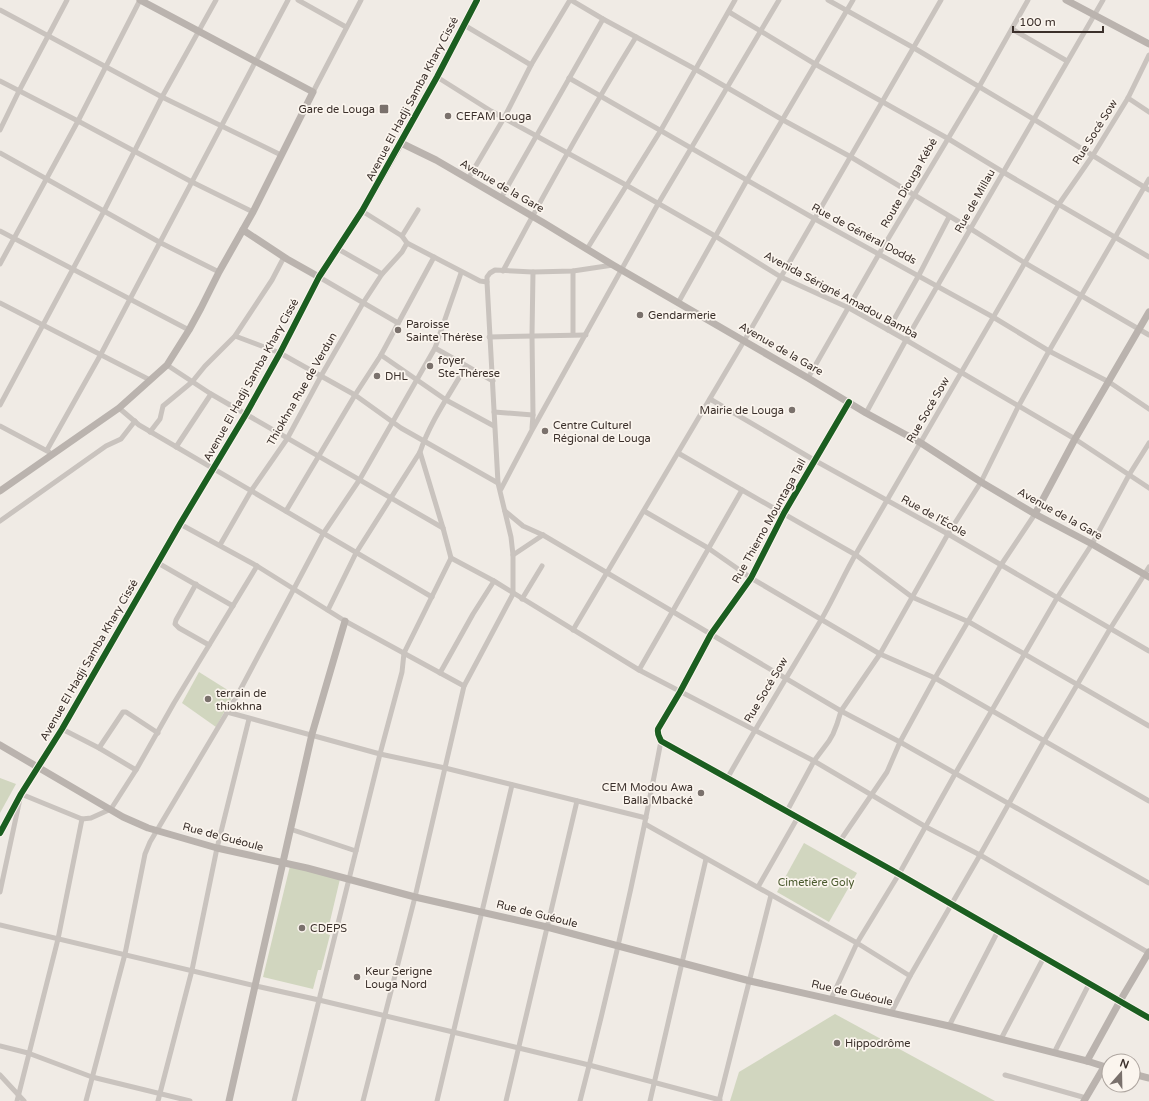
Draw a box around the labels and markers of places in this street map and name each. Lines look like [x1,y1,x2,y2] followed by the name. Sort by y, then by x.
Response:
[298,103,375,116] place label: Gare de Louga
[378,103,390,115] marker: Gare de Louga
[456,110,531,123] place label: CEFAM Louga
[443,111,453,121] marker: CEFAM Louga
[648,309,716,322] place label: Gendarmerie
[635,310,645,320] marker: Gendarmerie
[406,318,483,344] place label: Paroisse Sainte Thérèse
[393,325,403,335] marker: Paroisse Sainte Thérèse
[438,354,500,380] place label: foyer Ste-Thérese
[425,361,435,371] marker: foyer Ste-Thérese
[385,370,409,383] place label: DHL
[372,371,382,381] marker: DHL
[700,404,784,417] place label: Mairie de Louga
[787,405,797,415] marker: Mairie de Louga
[553,419,651,445] place label: Centre Culturel Régional de Louga
[540,426,550,436] marker: Centre Culturel Régional de Louga
[216,687,266,713] place label: terrain de thiokhna
[203,694,213,704] marker: terrain de thiokhna
[602,781,693,807] place label: CEM Modou Awa Balla Mbacké
[696,788,706,798] marker: CEM Modou Awa Balla Mbacké
[310,922,347,935] place label: CDEPS
[297,923,307,933] marker: CDEPS
[365,965,432,991] place label: Keur Serigne Louga Nord
[352,972,362,982] marker: Keur Serigne Louga Nord
[845,1037,911,1050] place label: Hippodrôme
[832,1038,842,1048] marker: Hippodrôme

